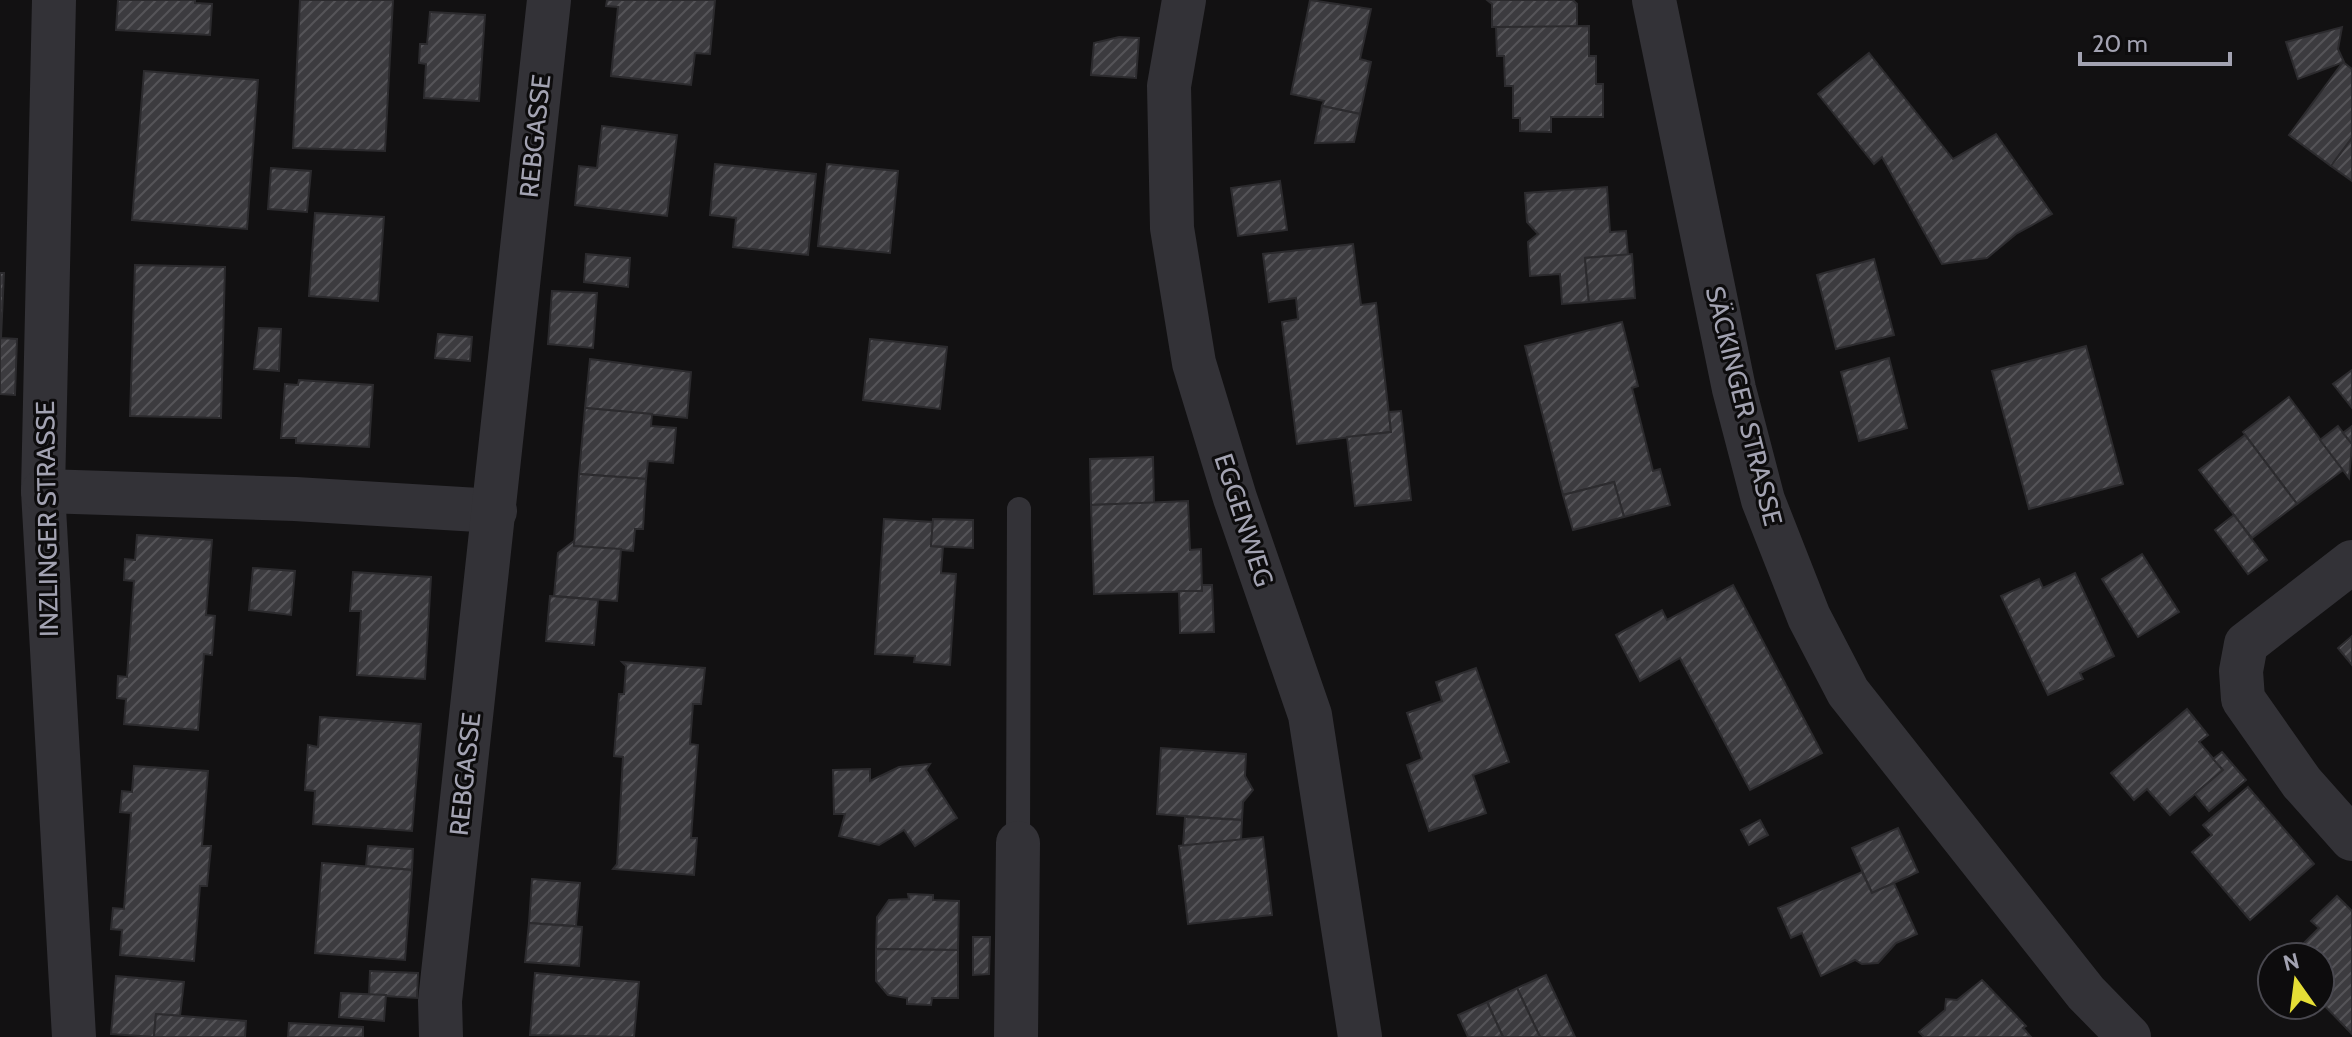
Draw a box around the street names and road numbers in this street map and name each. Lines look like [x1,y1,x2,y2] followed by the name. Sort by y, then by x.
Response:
[513,73,557,199] street label: REBGASSE
[1699,283,1789,529] street label: SÄCKINGER STRASSE
[29,401,65,637] street label: INZLINGER STRASSE
[1207,449,1281,591] street label: EGGENWEG
[443,711,487,837] street label: REBGASSE

